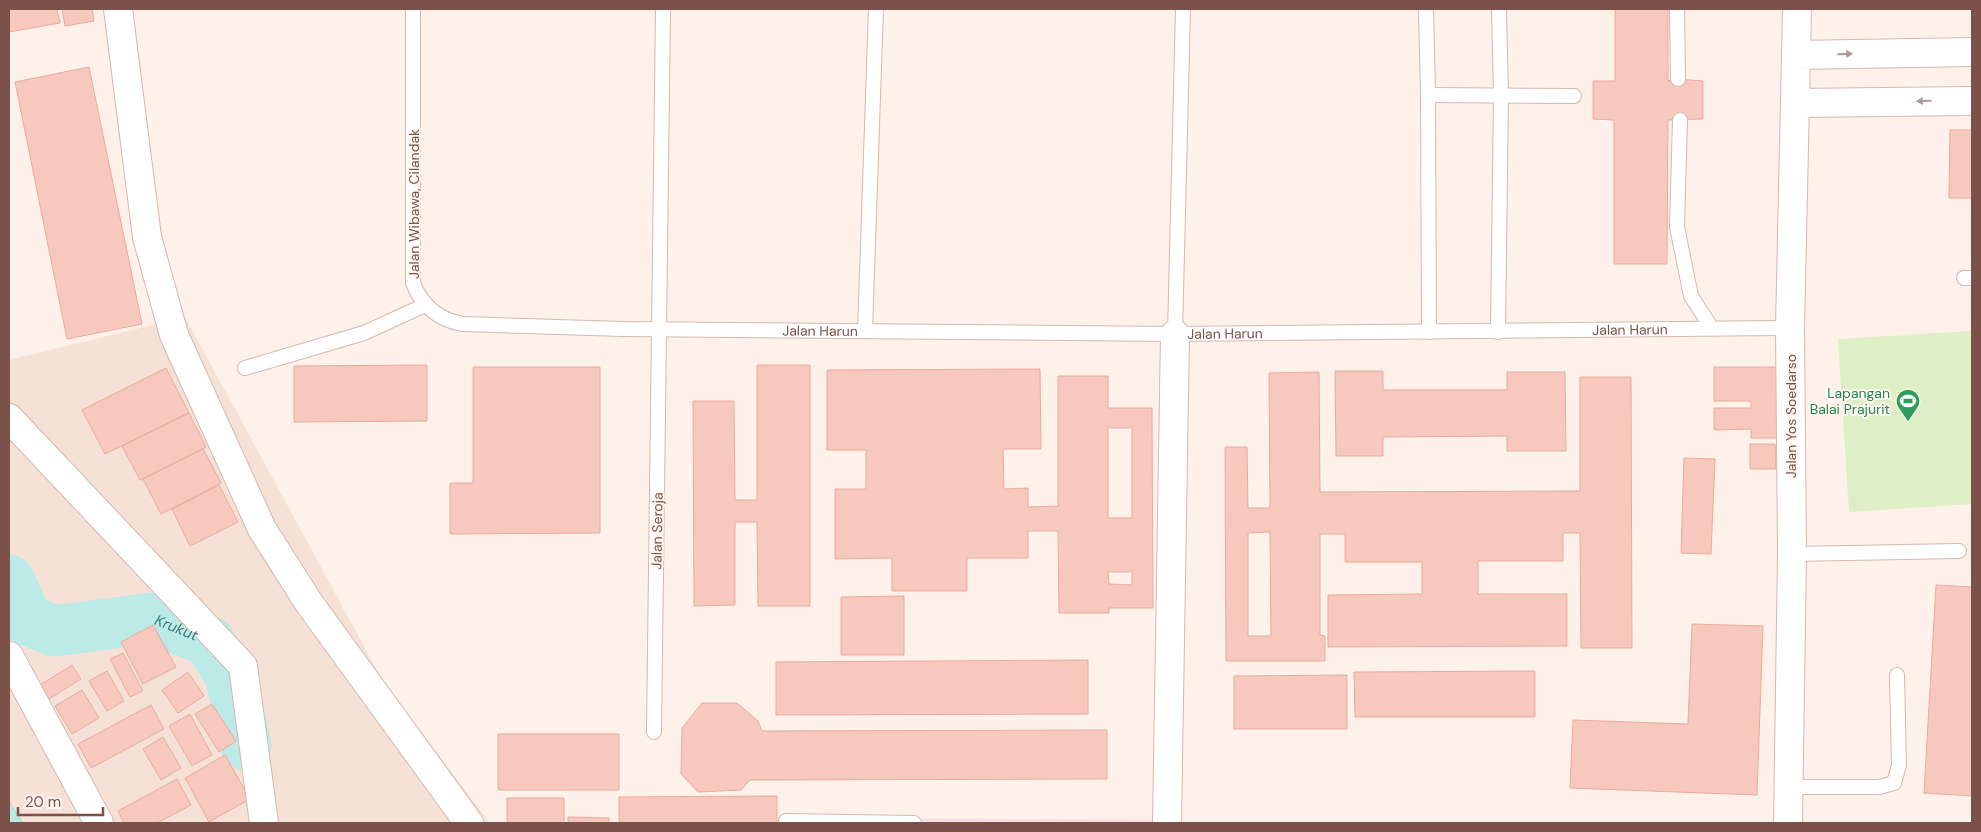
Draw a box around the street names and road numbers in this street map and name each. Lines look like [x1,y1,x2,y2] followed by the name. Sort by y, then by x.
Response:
[405,129,423,279] street label: Jalan Wibawa, Cilandak
[1592,320,1668,339] street label: Jalan Harun
[782,321,858,340] street label: Jalan Harun
[1187,324,1263,343] street label: Jalan Harun
[1782,354,1800,478] street label: Jalan Yos Soedarso
[647,492,667,570] street label: Jalan Seroja

